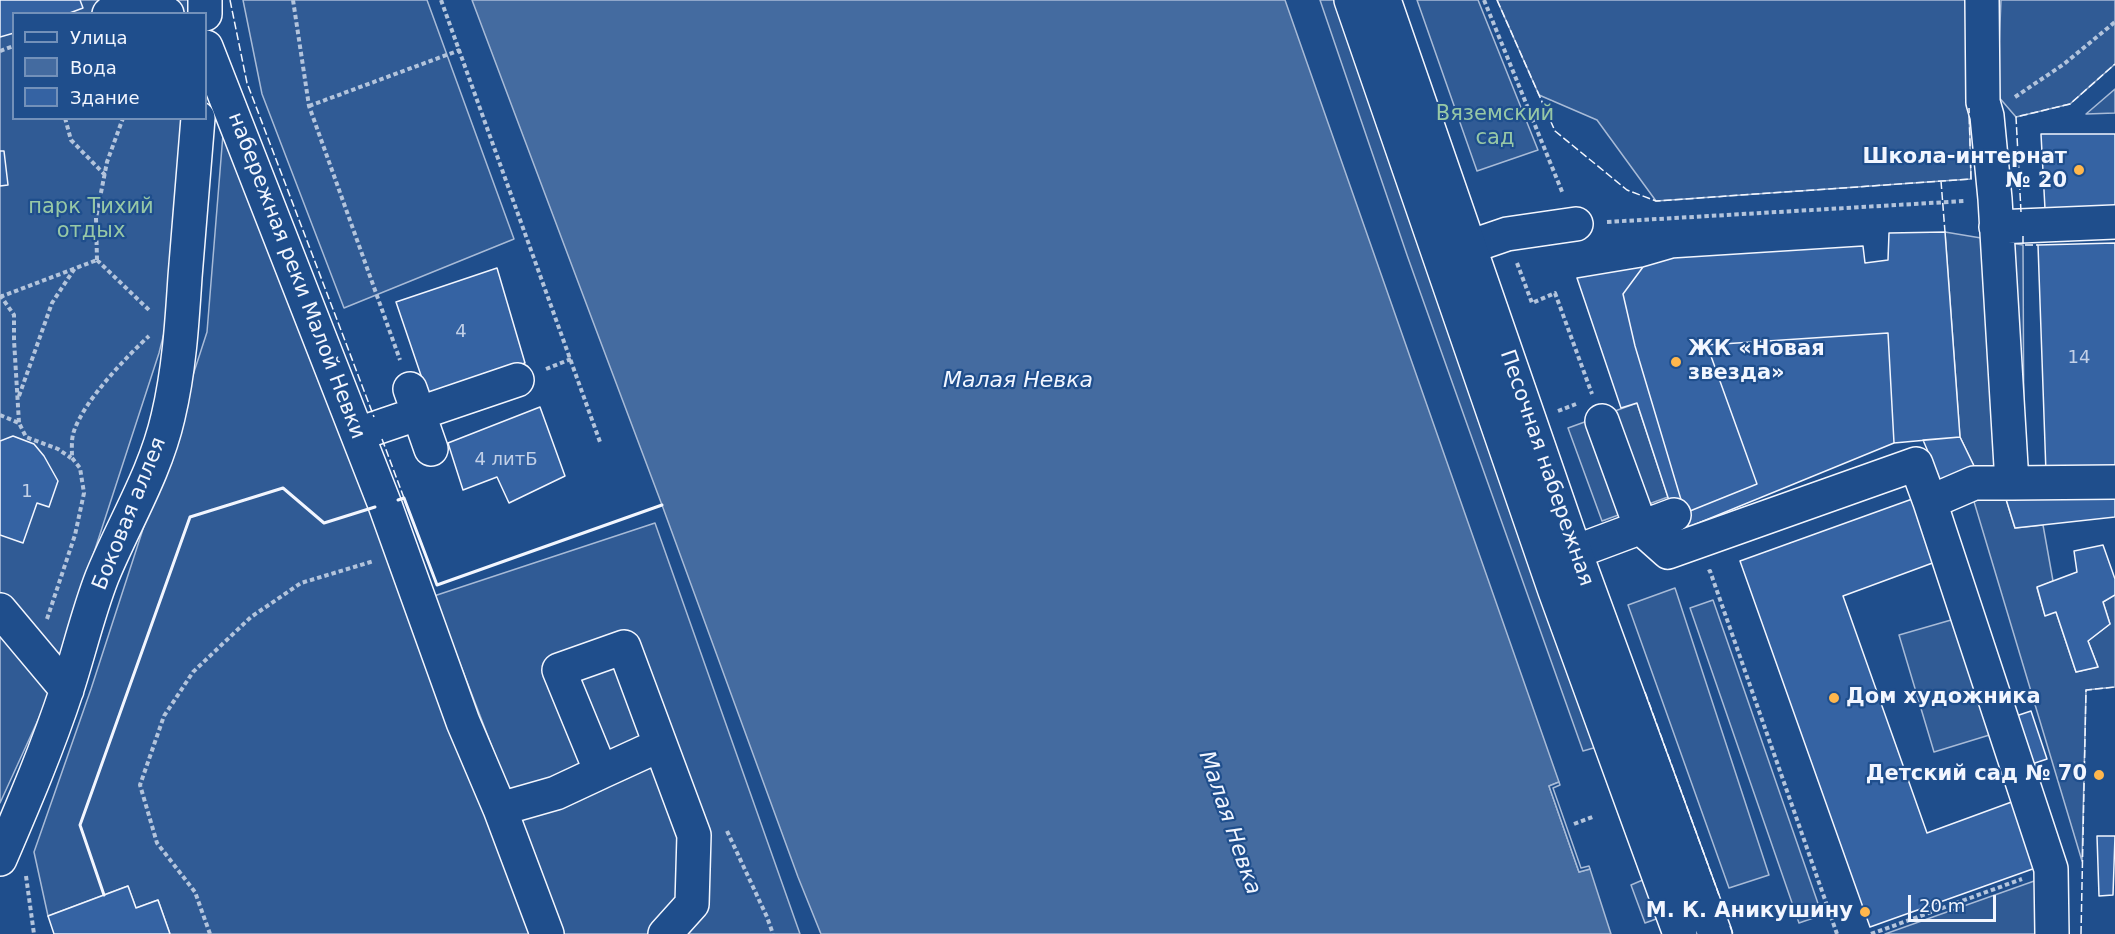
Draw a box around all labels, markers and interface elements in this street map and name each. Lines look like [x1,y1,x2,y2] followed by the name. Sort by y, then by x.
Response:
[12,12,207,120] legend
[70,27,127,48] text: Улица
[70,57,117,78] text: Вода
[70,87,140,108] text: Здание
[1436,102,1554,152] park label: Вяземский сад
[222,109,370,443] street label: набережная реки Малой Невки
[1863,145,2067,195] place label: Школа-интернат № 20
[2072,163,2086,177] marker: Школа-интернат № 20
[28,195,154,245] park label: парк Тихий отдых
[455,321,467,343] house number: 4
[1688,337,1825,387] place label: ЖК «Новая звезда»
[1494,347,1598,589] street label: Песочная набережная
[2068,347,2090,369] house number: 14
[1669,355,1683,369] marker: ЖК «Новая звезда»
[943,368,1093,394] water label: Малая Невка
[88,434,172,594] street label: Боковая аллея
[474,449,538,471] house number: 4 литБ
[21,481,33,503] house number: 1
[1846,685,2041,711] place label: Дом художника
[1827,691,1841,705] marker: Дом художника
[1192,748,1266,898] water label: Малая Невка
[1866,762,2087,788] place label: Детский сад № 70
[2092,768,2106,782] marker: Детский сад № 70
[1911,883,2000,921] scale bar
[1919,895,1965,916] text: 20 m
[1646,899,1853,925] place label: М. К. Аникушину
[1858,905,1872,919] marker: М. К. Аникушину

